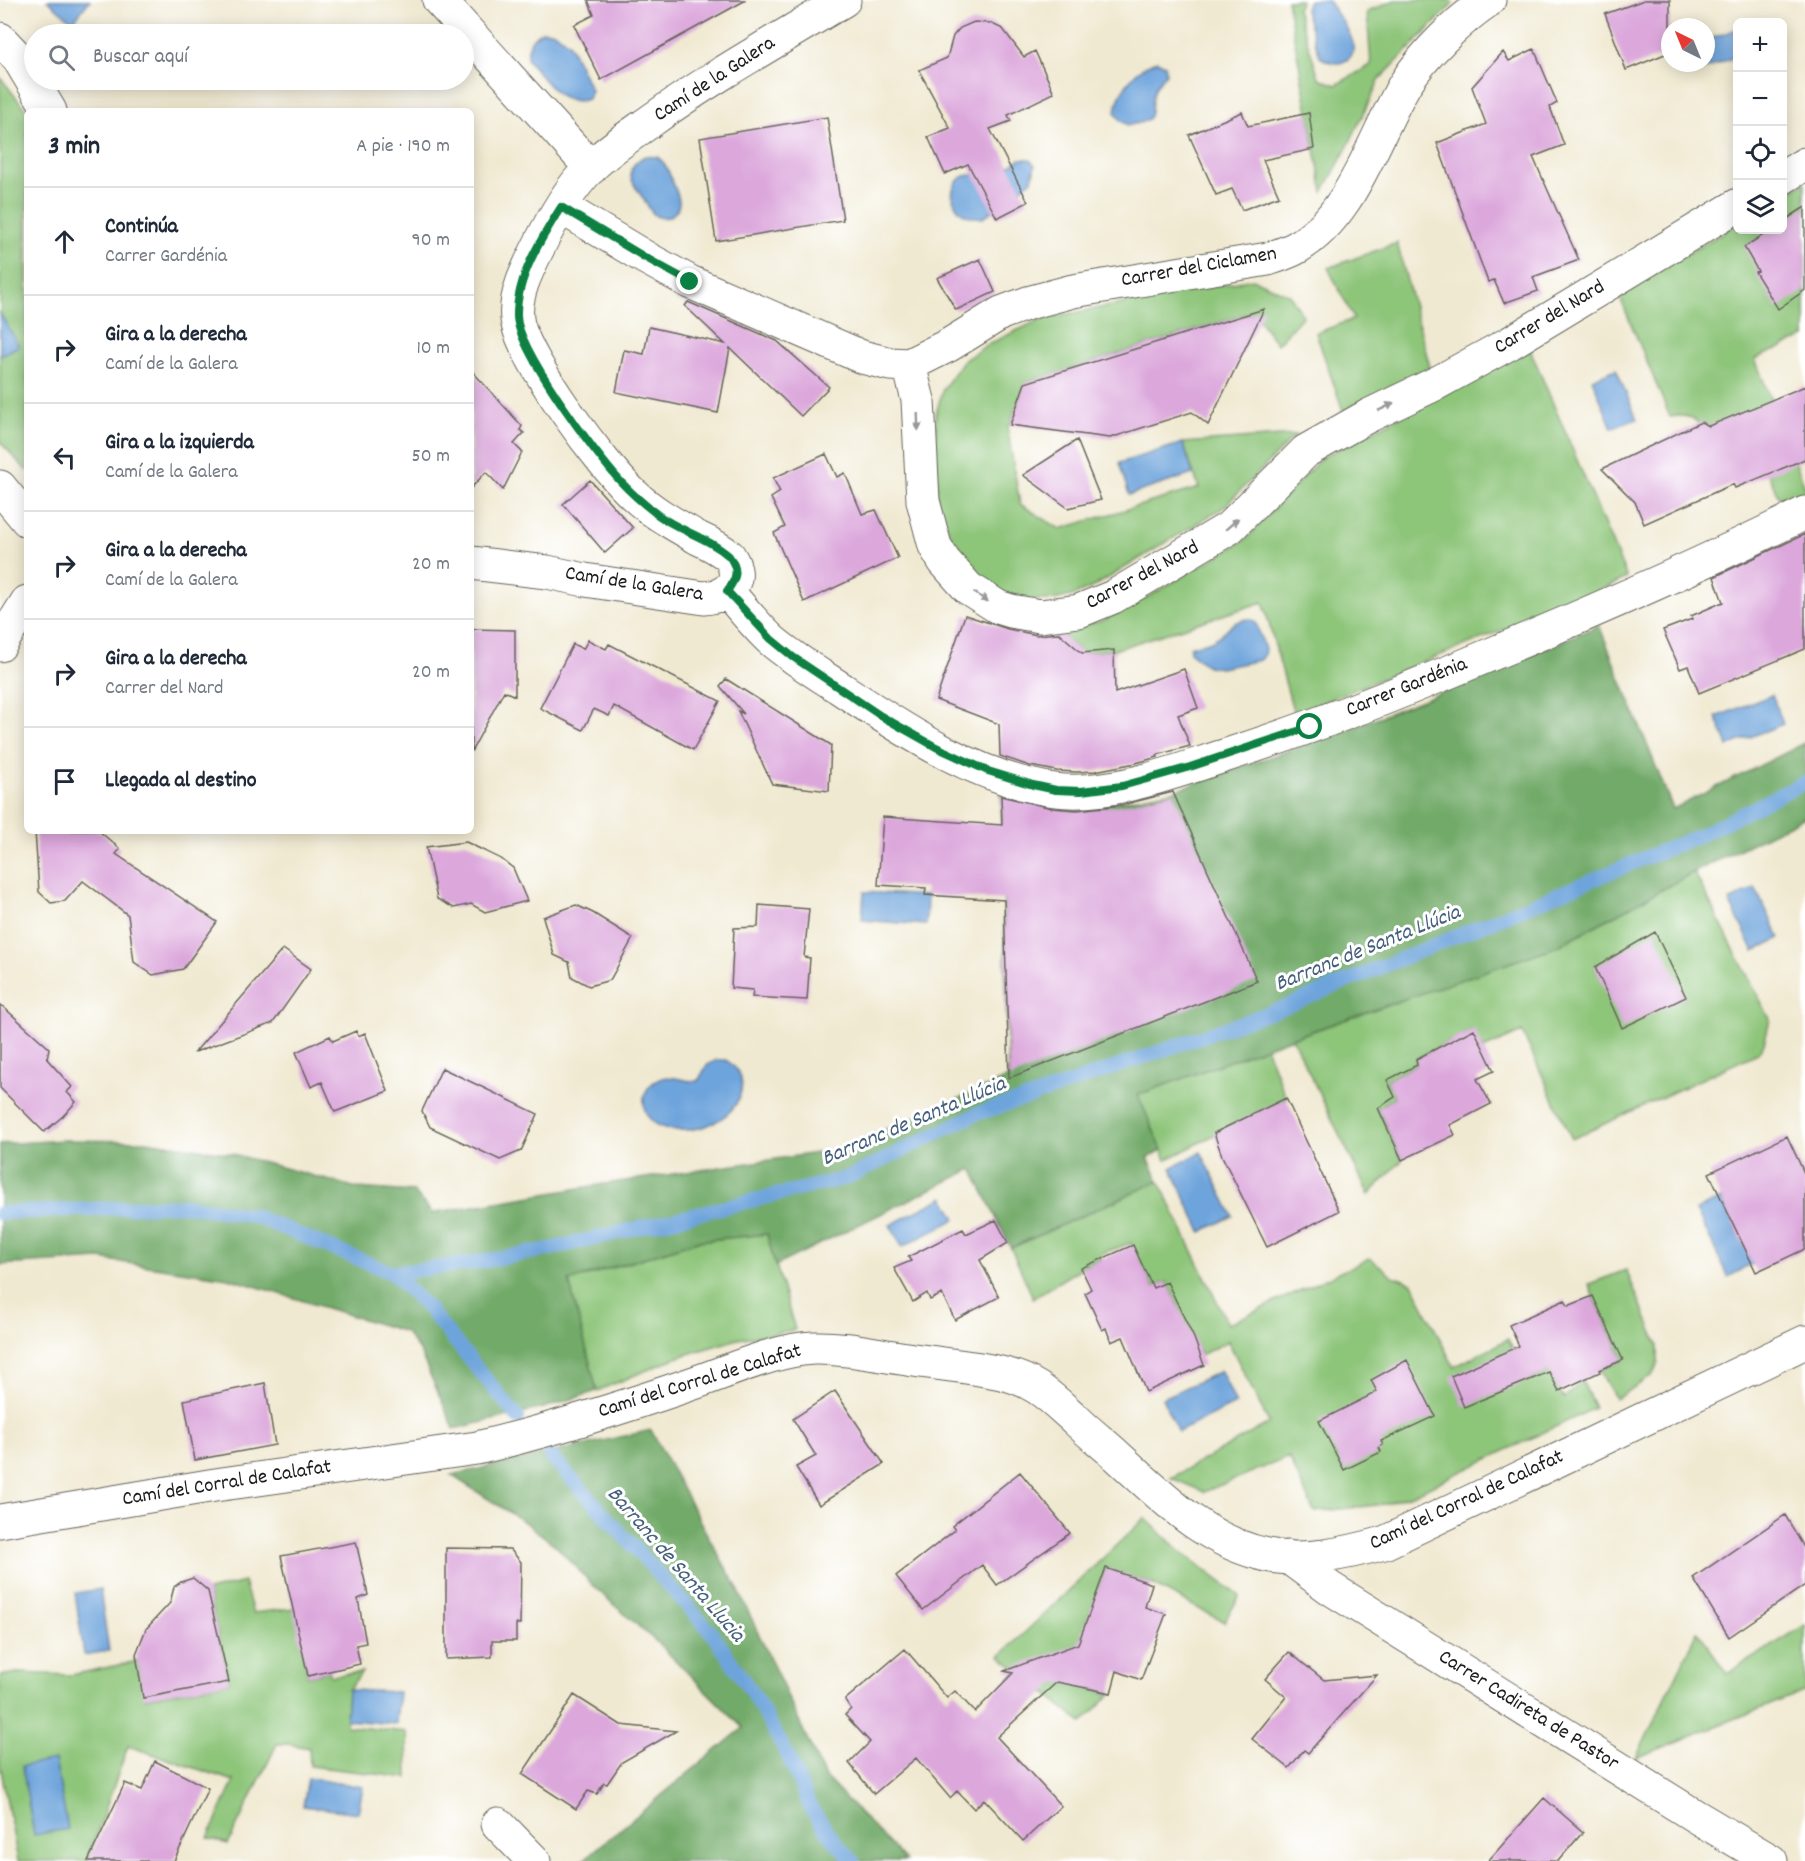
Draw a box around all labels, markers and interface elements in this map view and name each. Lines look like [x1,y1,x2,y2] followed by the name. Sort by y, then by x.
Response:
[1661,18,1715,72] north arrow
[1733,18,1787,234] map controls
[1733,18,1787,72] button: +
[24,24,474,90] search box
[648,29,783,130] street label: Camí de la Galera
[45,41,78,74] icon: search
[93,42,188,73] text: Buscar aquí
[1733,72,1787,126] button: −
[1733,126,1787,180] button: locate
[48,129,100,166] text: 3 min
[356,133,450,161] text: A pie · 190 m
[1733,180,1787,234] button: layers
[105,212,178,243] text: Continúa
[48,225,81,258] icon: ahead
[412,227,450,255] text: 90 m
[1119,240,1279,296] street label: Carrer del Ciclamen
[105,243,227,271] text: Carrer Gardénia
[676,268,702,294] route end
[1489,273,1611,363] street label: Carrer del Nard
[105,320,247,351] text: Gira a la derecha
[48,333,81,366] icon: right
[416,335,450,363] text: 10 m
[105,351,238,379] text: Camí de la Galera
[1377,403,1394,412] one-way arrow
[914,413,923,432] one-way arrow
[105,428,254,459] text: Gira a la izquierda
[48,441,81,474] icon: left
[412,443,450,471] text: 50 m
[105,459,238,487] text: Camí de la Galera
[1224,518,1239,531] one-way arrow
[1081,534,1205,618] street label: Carrer del Nard
[105,536,247,567] text: Gira a la derecha
[48,549,81,582] icon: right
[412,551,450,579] text: 20 m
[563,559,706,611] street label: Camí de la Galera
[105,567,238,595] text: Camí de la Galera
[973,591,989,602] one-way arrow
[105,644,247,675] text: Gira a la derecha
[1342,650,1473,726] street label: Carrer Gardénia
[48,657,81,690] icon: right
[412,659,450,687] text: 20 m
[105,675,223,703] text: Carrer del Nard
[1296,713,1322,739] route start
[48,765,81,798] icon: arrive
[105,766,257,797] text: Llegada al destino
[1271,897,1467,1000] water label: Barranc de Santa Llúcia
[817,1069,1012,1175] water label: Barranc de Santa Llúcia
[595,1337,806,1427] street label: Camí del Corral de Calafat
[1365,1443,1569,1559] street label: Camí del Corral de Calafat
[120,1453,334,1515] street label: Camí del Corral de Calafat
[599,1480,752,1651] water label: Barranc de Santa Llucia
[1432,1643,1624,1779] street label: Carrer Cadireta de Pastor

